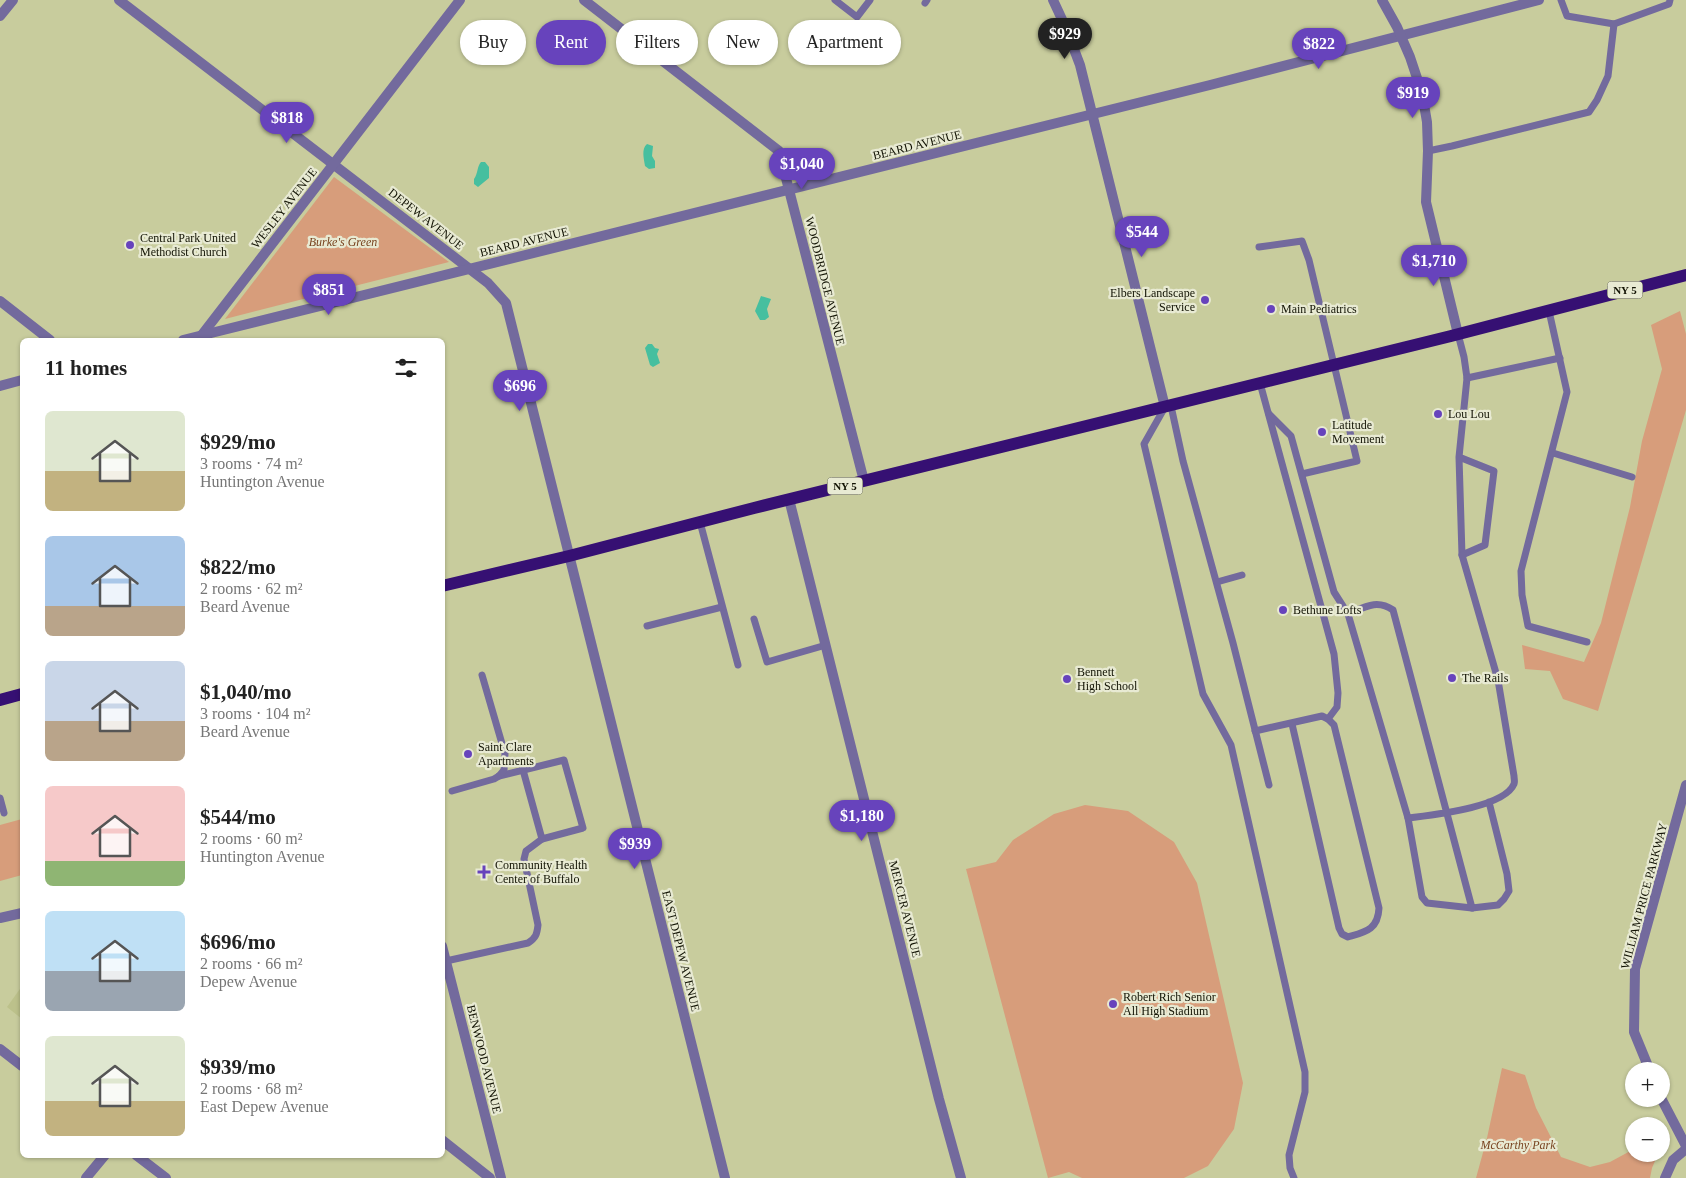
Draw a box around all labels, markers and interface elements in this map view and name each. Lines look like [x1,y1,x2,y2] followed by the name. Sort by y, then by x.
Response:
[1035,18,1095,60] pin: $929
[460,20,526,65] chip: Buy
[536,20,606,65] chip: Rent
[616,20,698,65] chip: Filters
[708,20,778,65] chip: New
[788,20,901,65] chip: Apartment
[1049,25,1081,42] text: $929
[1289,28,1349,70] pin: $822
[1303,35,1335,52] text: $822
[1383,76,1443,119] pin: $919
[1397,84,1429,101] text: $919
[257,102,317,144] pin: $818
[271,109,303,126] text: $818
[871,127,963,163] street label: BEARD AVENUE
[761,148,843,190] pin: $1,040
[780,155,824,172] text: $1,040
[248,165,320,251] street label: WESLEY AVENUE
[386,185,466,253] street label: DEPEW AVENUE
[802,215,848,347] street label: WOODBRIDGE AVENUE
[1112,216,1172,258] pin: $544
[1126,223,1158,240] text: $544
[478,224,570,260] street label: BEARD AVENUE
[140,231,236,259] place label: Central Park United Methodist Church
[309,235,377,249] park label: Burke's Green
[124,239,136,251] marker: Central Park United Methodist Church
[1393,244,1475,287] pin: $1,710
[1412,252,1456,269] text: $1,710
[299,274,359,316] pin: $851
[313,281,345,298] text: $851
[1608,282,1642,298] road number: NY 5
[1110,286,1195,314] place label: Elbers Landscape Service
[1199,294,1211,306] marker: Elbers Landscape Service
[1281,302,1357,316] place label: Main Pediatrics
[1265,303,1277,315] marker: Main Pediatrics
[392,354,420,382] icon: filters
[45,356,127,380] text: 11 homes
[490,370,550,412] pin: $696
[504,377,536,394] text: $696
[1448,407,1490,421] place label: Lou Lou
[1432,408,1444,420] marker: Lou Lou
[1332,418,1385,446] place label: Latitude Movement
[1316,426,1328,438] marker: Latitude Movement
[200,430,276,454] text: $929/mo
[85,431,145,491] icon: home
[200,455,303,472] text: 3 rooms · 74 m²
[200,473,325,490] text: Huntington Avenue
[828,478,862,494] road number: NY 5
[200,555,276,579] text: $822/mo
[85,556,145,616] icon: home
[200,580,303,597] text: 2 rooms · 62 m²
[200,598,290,615] text: Beard Avenue
[1293,603,1362,617] place label: Bethune Lofts
[1277,604,1289,616] marker: Bethune Lofts
[1077,665,1138,693] place label: Bennett High School
[1462,671,1509,685] place label: The Rails
[1446,672,1458,684] marker: The Rails
[1061,673,1073,685] marker: Bennett High School
[200,680,292,704] text: $1,040/mo
[85,681,145,741] icon: home
[200,705,311,722] text: 3 rooms · 104 m²
[200,723,290,740] text: Beard Avenue
[478,740,534,768] place label: Saint Clare Apartments
[462,748,474,760] marker: Saint Clare Apartments
[821,800,903,842] pin: $1,180
[200,805,276,829] text: $544/mo
[85,806,145,866] icon: home
[840,807,884,824] text: $1,180
[1618,821,1670,970] street label: WILLIAM PRICE PARKWAY
[605,828,665,870] pin: $939
[200,830,303,847] text: 2 rooms · 60 m²
[619,835,651,852] text: $939
[200,848,325,865] text: Huntington Avenue
[495,858,587,886] place label: Community Health Center of Buffalo
[886,859,924,959] street label: MERCER AVENUE
[477,865,491,879] marker: Community Health Center of Buffalo
[659,889,703,1013] street label: EAST DEPEW AVENUE
[200,930,276,954] text: $696/mo
[85,931,145,991] icon: home
[200,955,303,972] text: 2 rooms · 66 m²
[200,973,297,990] text: Depew Avenue
[1123,990,1216,1018] place label: Robert Rich Senior All High Stadium
[1107,998,1119,1010] marker: Robert Rich Senior All High Stadium
[464,1003,504,1115] street label: BENWOOD AVENUE
[200,1055,276,1079] text: $939/mo
[85,1056,145,1116] icon: home
[1625,1062,1670,1162] map controls
[1625,1062,1670,1107] button: +
[200,1080,303,1097] text: 2 rooms · 68 m²
[200,1098,329,1115] text: East Depew Avenue
[1625,1117,1670,1162] button: −
[1480,1138,1556,1152] park label: McCarthy Park

